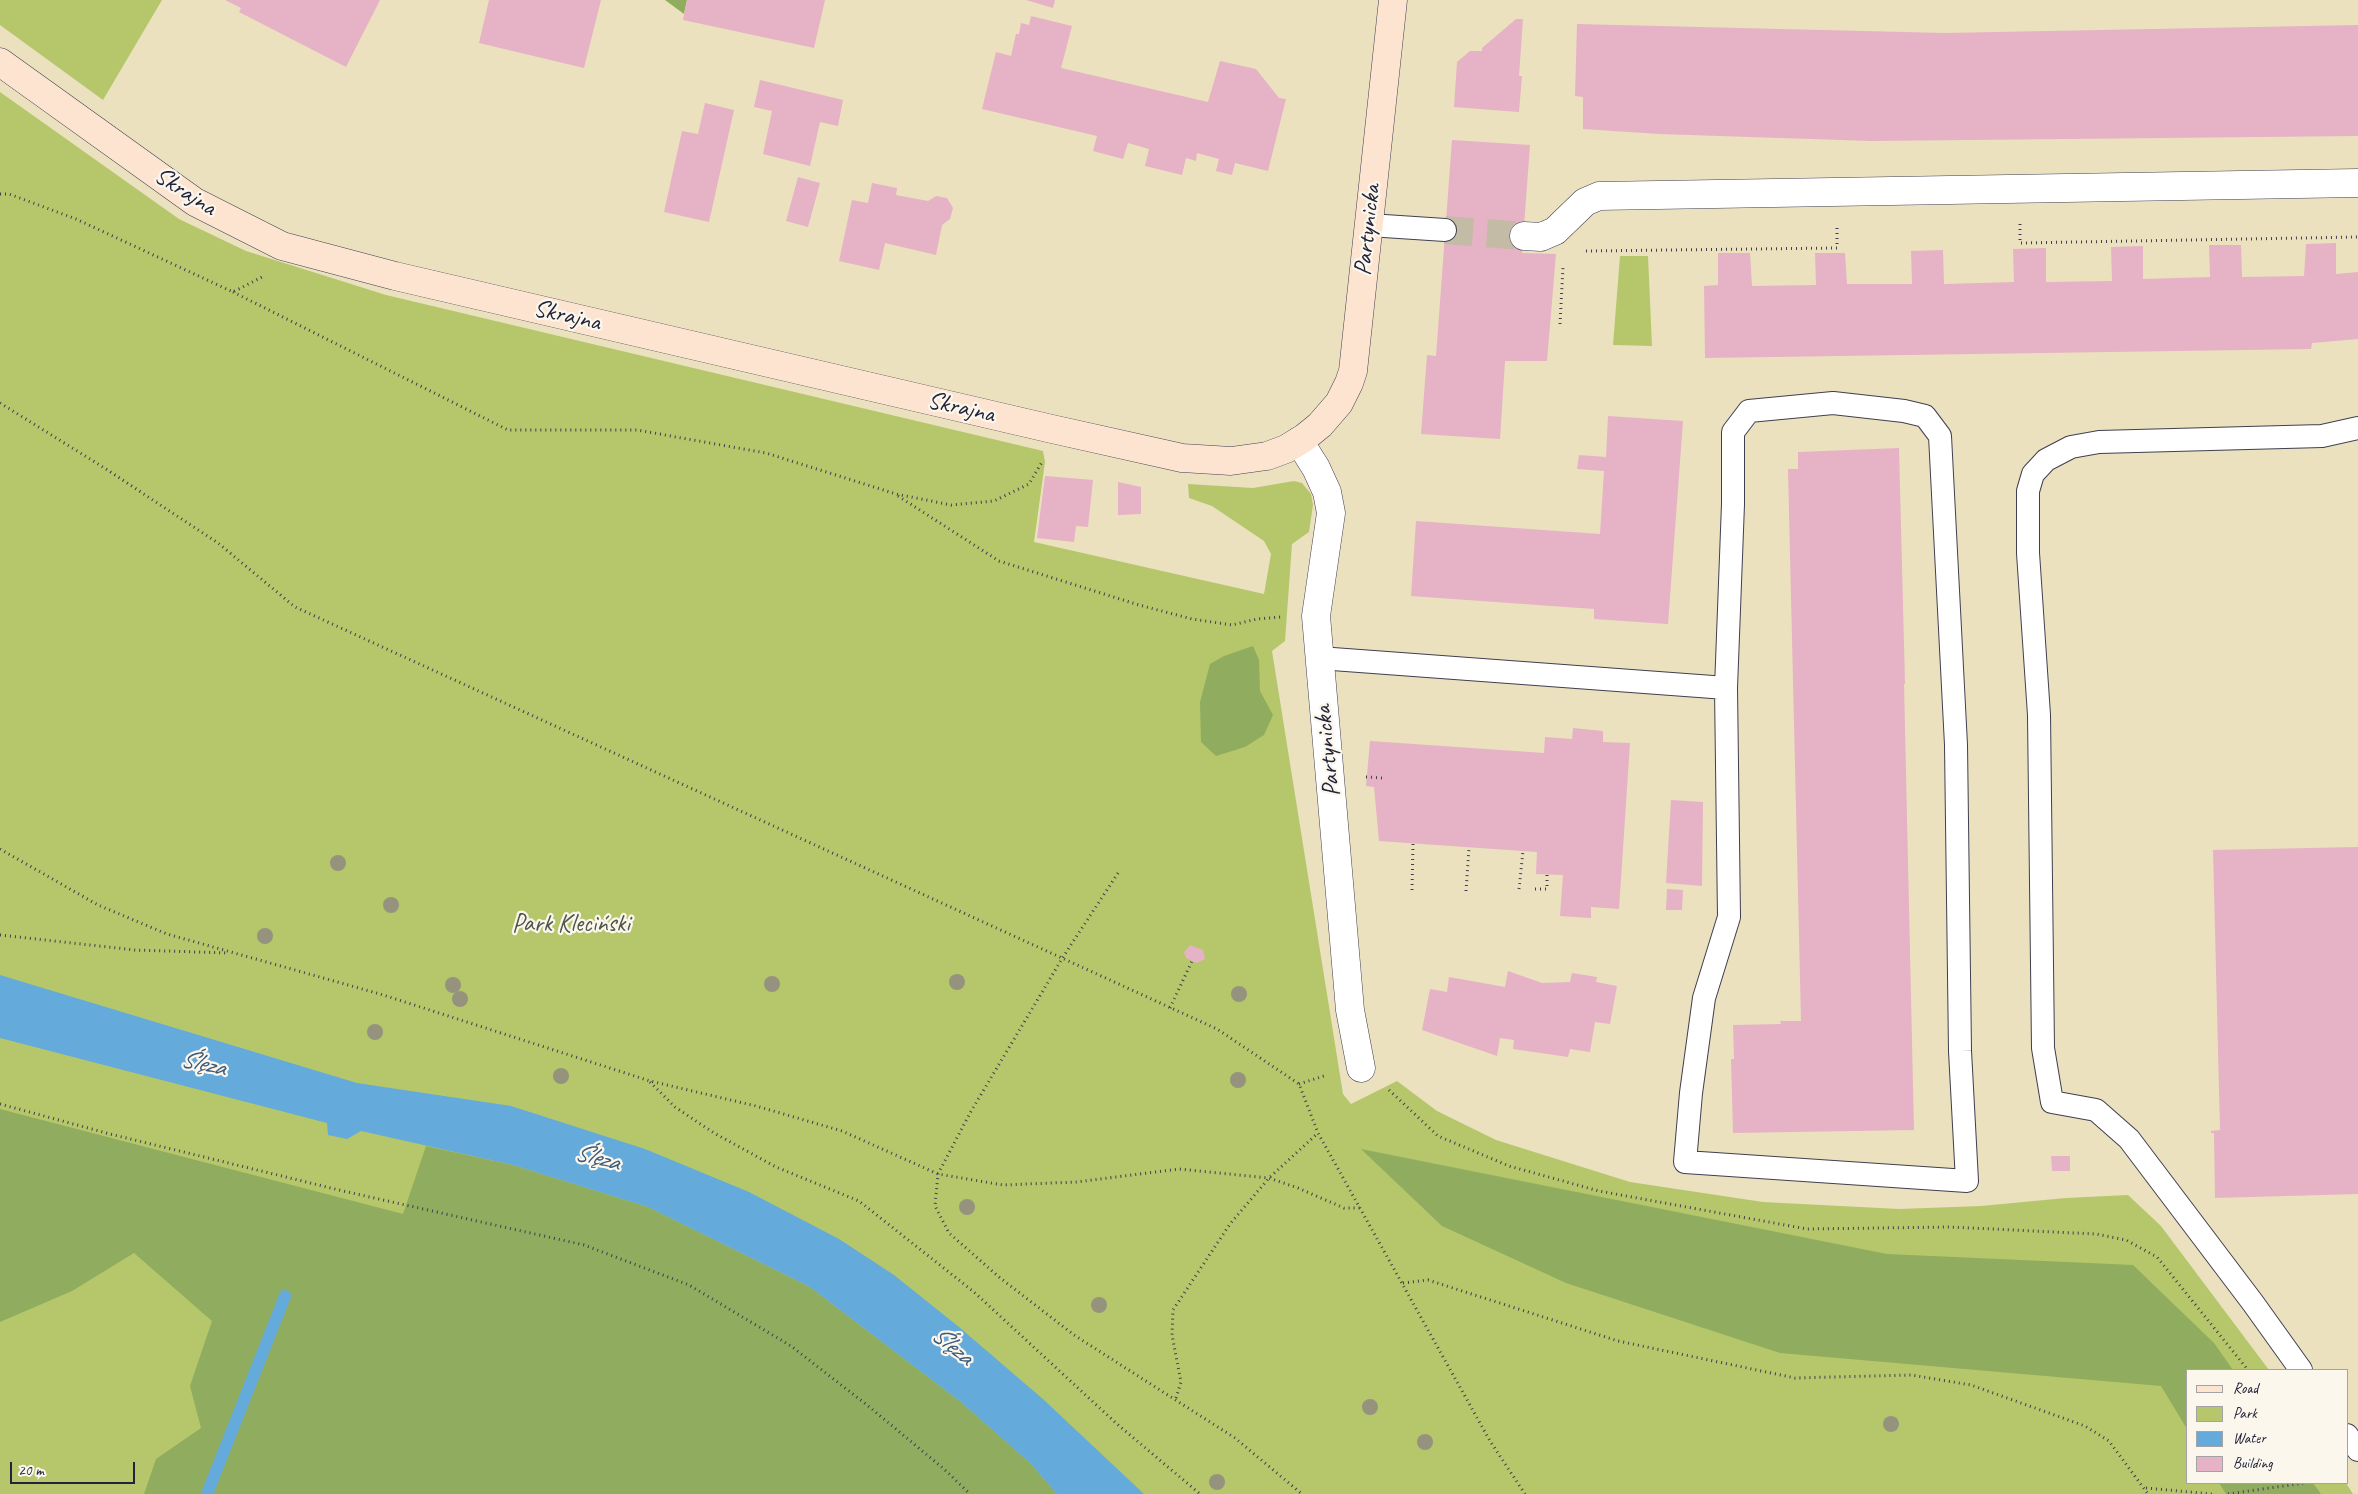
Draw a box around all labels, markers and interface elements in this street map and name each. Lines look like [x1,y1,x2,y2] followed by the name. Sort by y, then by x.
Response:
[148,161,222,223] street label: Skrajna
[1348,183,1388,277] street label: Partynicka
[531,294,603,338] street label: Skrajna
[925,386,997,430] street label: Skrajna
[1308,704,1348,798] street label: Partynicka
[512,909,630,939] park label: Park Kleciński
[178,1044,228,1084] water label: Ślęza
[571,1137,623,1179] water label: Ślęza
[925,1320,979,1372] water label: Ślęza
[2186,1369,2348,1484] legend
[2233,1379,2258,1398] text: Road
[2233,1404,2257,1423] text: Park
[2233,1429,2266,1448] text: Water
[12,1452,138,1484] scale bar
[2233,1454,2272,1473] text: Building
[18,1461,44,1480] text: 20 m

